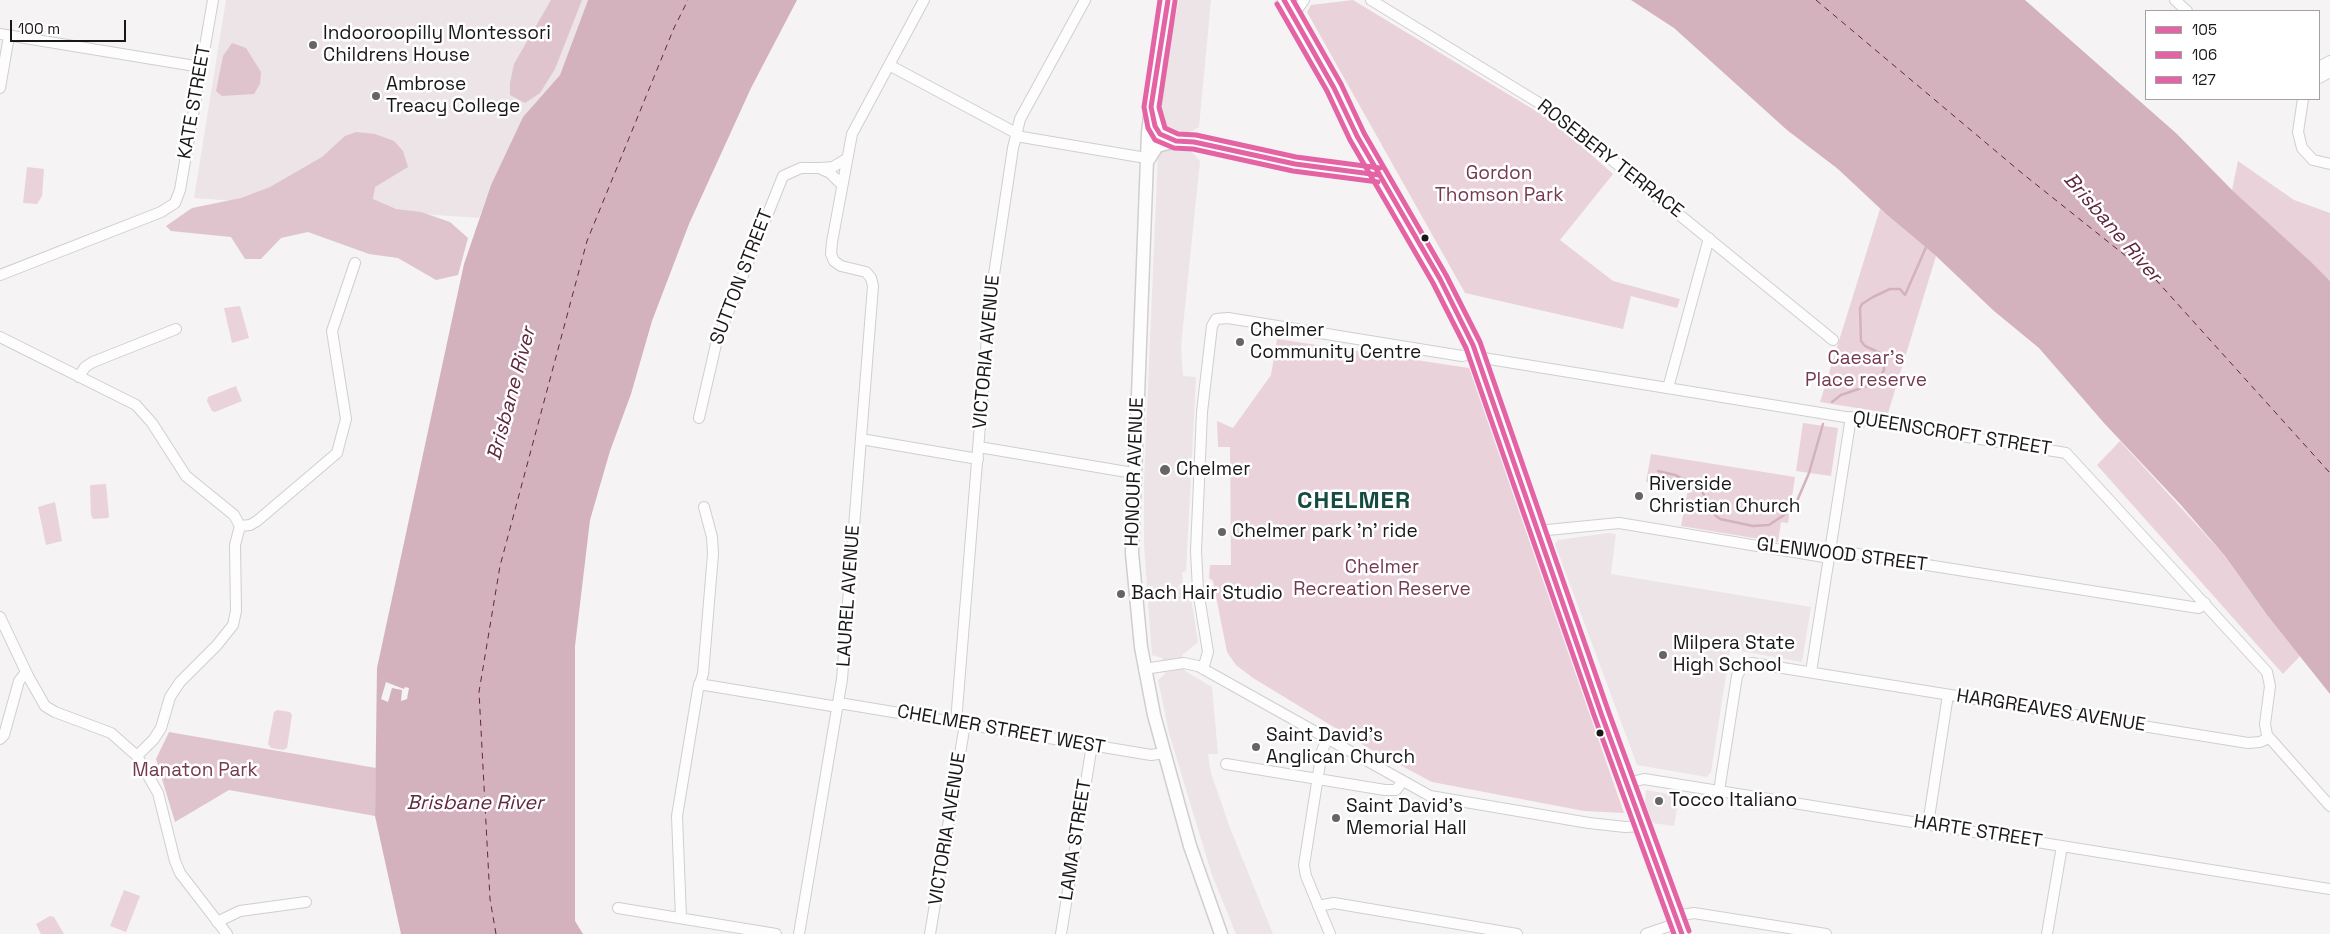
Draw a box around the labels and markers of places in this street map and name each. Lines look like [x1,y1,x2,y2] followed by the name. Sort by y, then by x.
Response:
[323,23,551,67] place label: Indooroopilly Montessori Childrens House
[307,39,319,51] marker: Indooroopilly Montessori Childrens House
[386,74,520,118] place label: Ambrose Treacy College
[370,90,382,102] marker: Ambrose Treacy College
[1420,233,1430,243] unlabelled marker
[1250,320,1421,364] place label: Chelmer Community Centre
[1234,336,1246,348] marker: Chelmer Community Centre
[1176,459,1250,481] place label: Chelmer
[1158,463,1172,477] marker: Chelmer
[1649,474,1800,518] place label: Riverside Christian Church
[1633,490,1645,502] marker: Riverside Christian Church
[1232,521,1418,543] place label: Chelmer park 'n' ride
[1216,526,1228,538] marker: Chelmer park 'n' ride
[1131,583,1283,605] place label: Bach Hair Studio
[1115,588,1127,600] marker: Bach Hair Studio
[1673,633,1795,677] place label: Milpera State High School
[1657,649,1669,661] marker: Milpera State High School
[1266,725,1415,769] place label: Saint David's Anglican Church
[1595,728,1605,738] unlabelled marker
[1250,741,1262,753] marker: Saint David's Anglican Church
[1669,790,1797,812] place label: Tocco Italiano
[1653,795,1665,807] marker: Tocco Italiano
[1346,796,1467,840] place label: Saint David's Memorial Hall
[1330,812,1342,824] marker: Saint David's Memorial Hall

